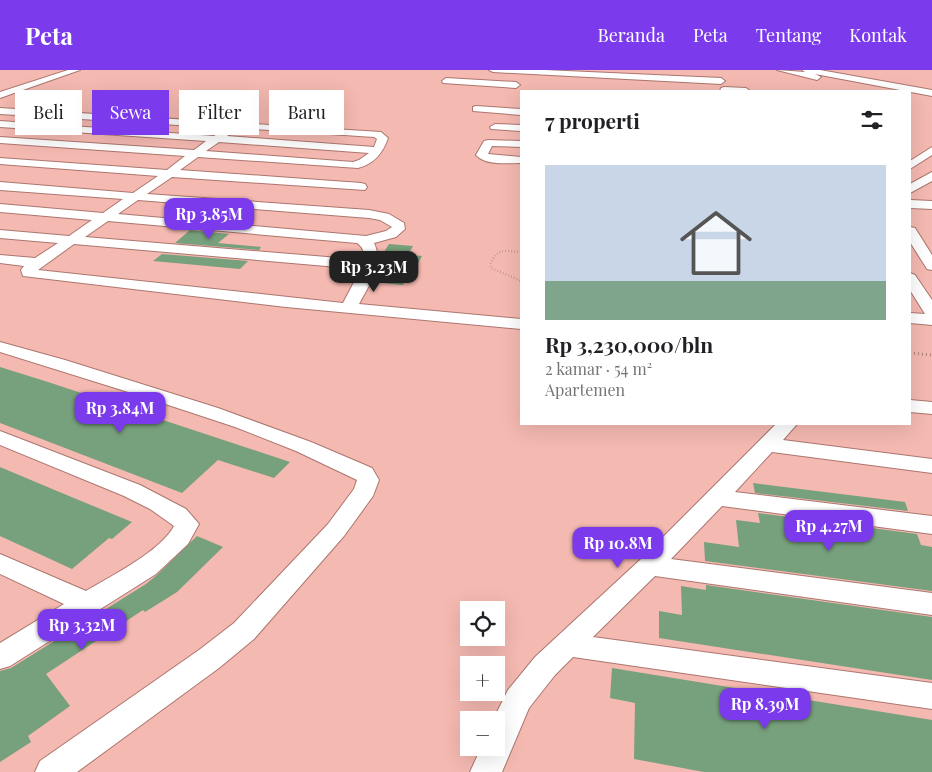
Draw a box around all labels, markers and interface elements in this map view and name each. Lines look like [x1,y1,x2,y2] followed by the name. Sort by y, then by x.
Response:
[25,19,73,51] text: Peta
[597,23,665,47] text: Beranda
[693,23,728,47] text: Peta
[756,23,821,47] text: Tentang
[849,23,907,47] text: Kontak
[15,90,82,135] chip: Beli
[92,90,169,135] chip: Sewa
[179,90,259,135] chip: Filter
[269,90,344,135] chip: Baru
[545,106,640,134] text: 7 properti
[858,106,886,134] icon: filters
[157,198,261,240] pin: Rp 3.85M
[671,198,761,288] icon: home
[175,203,243,224] text: Rp 3.85M
[322,250,426,293] pin: Rp 3.23M
[340,256,408,277] text: Rp 3.23M
[545,330,713,358] text: Rp 3,230,000/bln
[545,358,652,379] text: 2 kamar · 54 m²
[545,379,625,400] text: Apartemen
[68,392,172,434] pin: Rp 3.84M
[86,397,154,418] text: Rp 3.84M
[777,510,881,552] pin: Rp 4.27M
[795,515,863,536] text: Rp 4.27M
[566,526,670,569] pin: Rp 10.8M
[584,532,652,553] text: Rp 10.8M
[460,601,505,756] map controls
[460,601,505,646] button: locate
[30,608,134,651] pin: Rp 3.32M
[49,614,115,635] text: Rp 3.32M
[460,656,505,701] button: +
[713,688,817,730] pin: Rp 8.39M
[731,693,799,714] text: Rp 8.39M
[460,711,505,756] button: −

